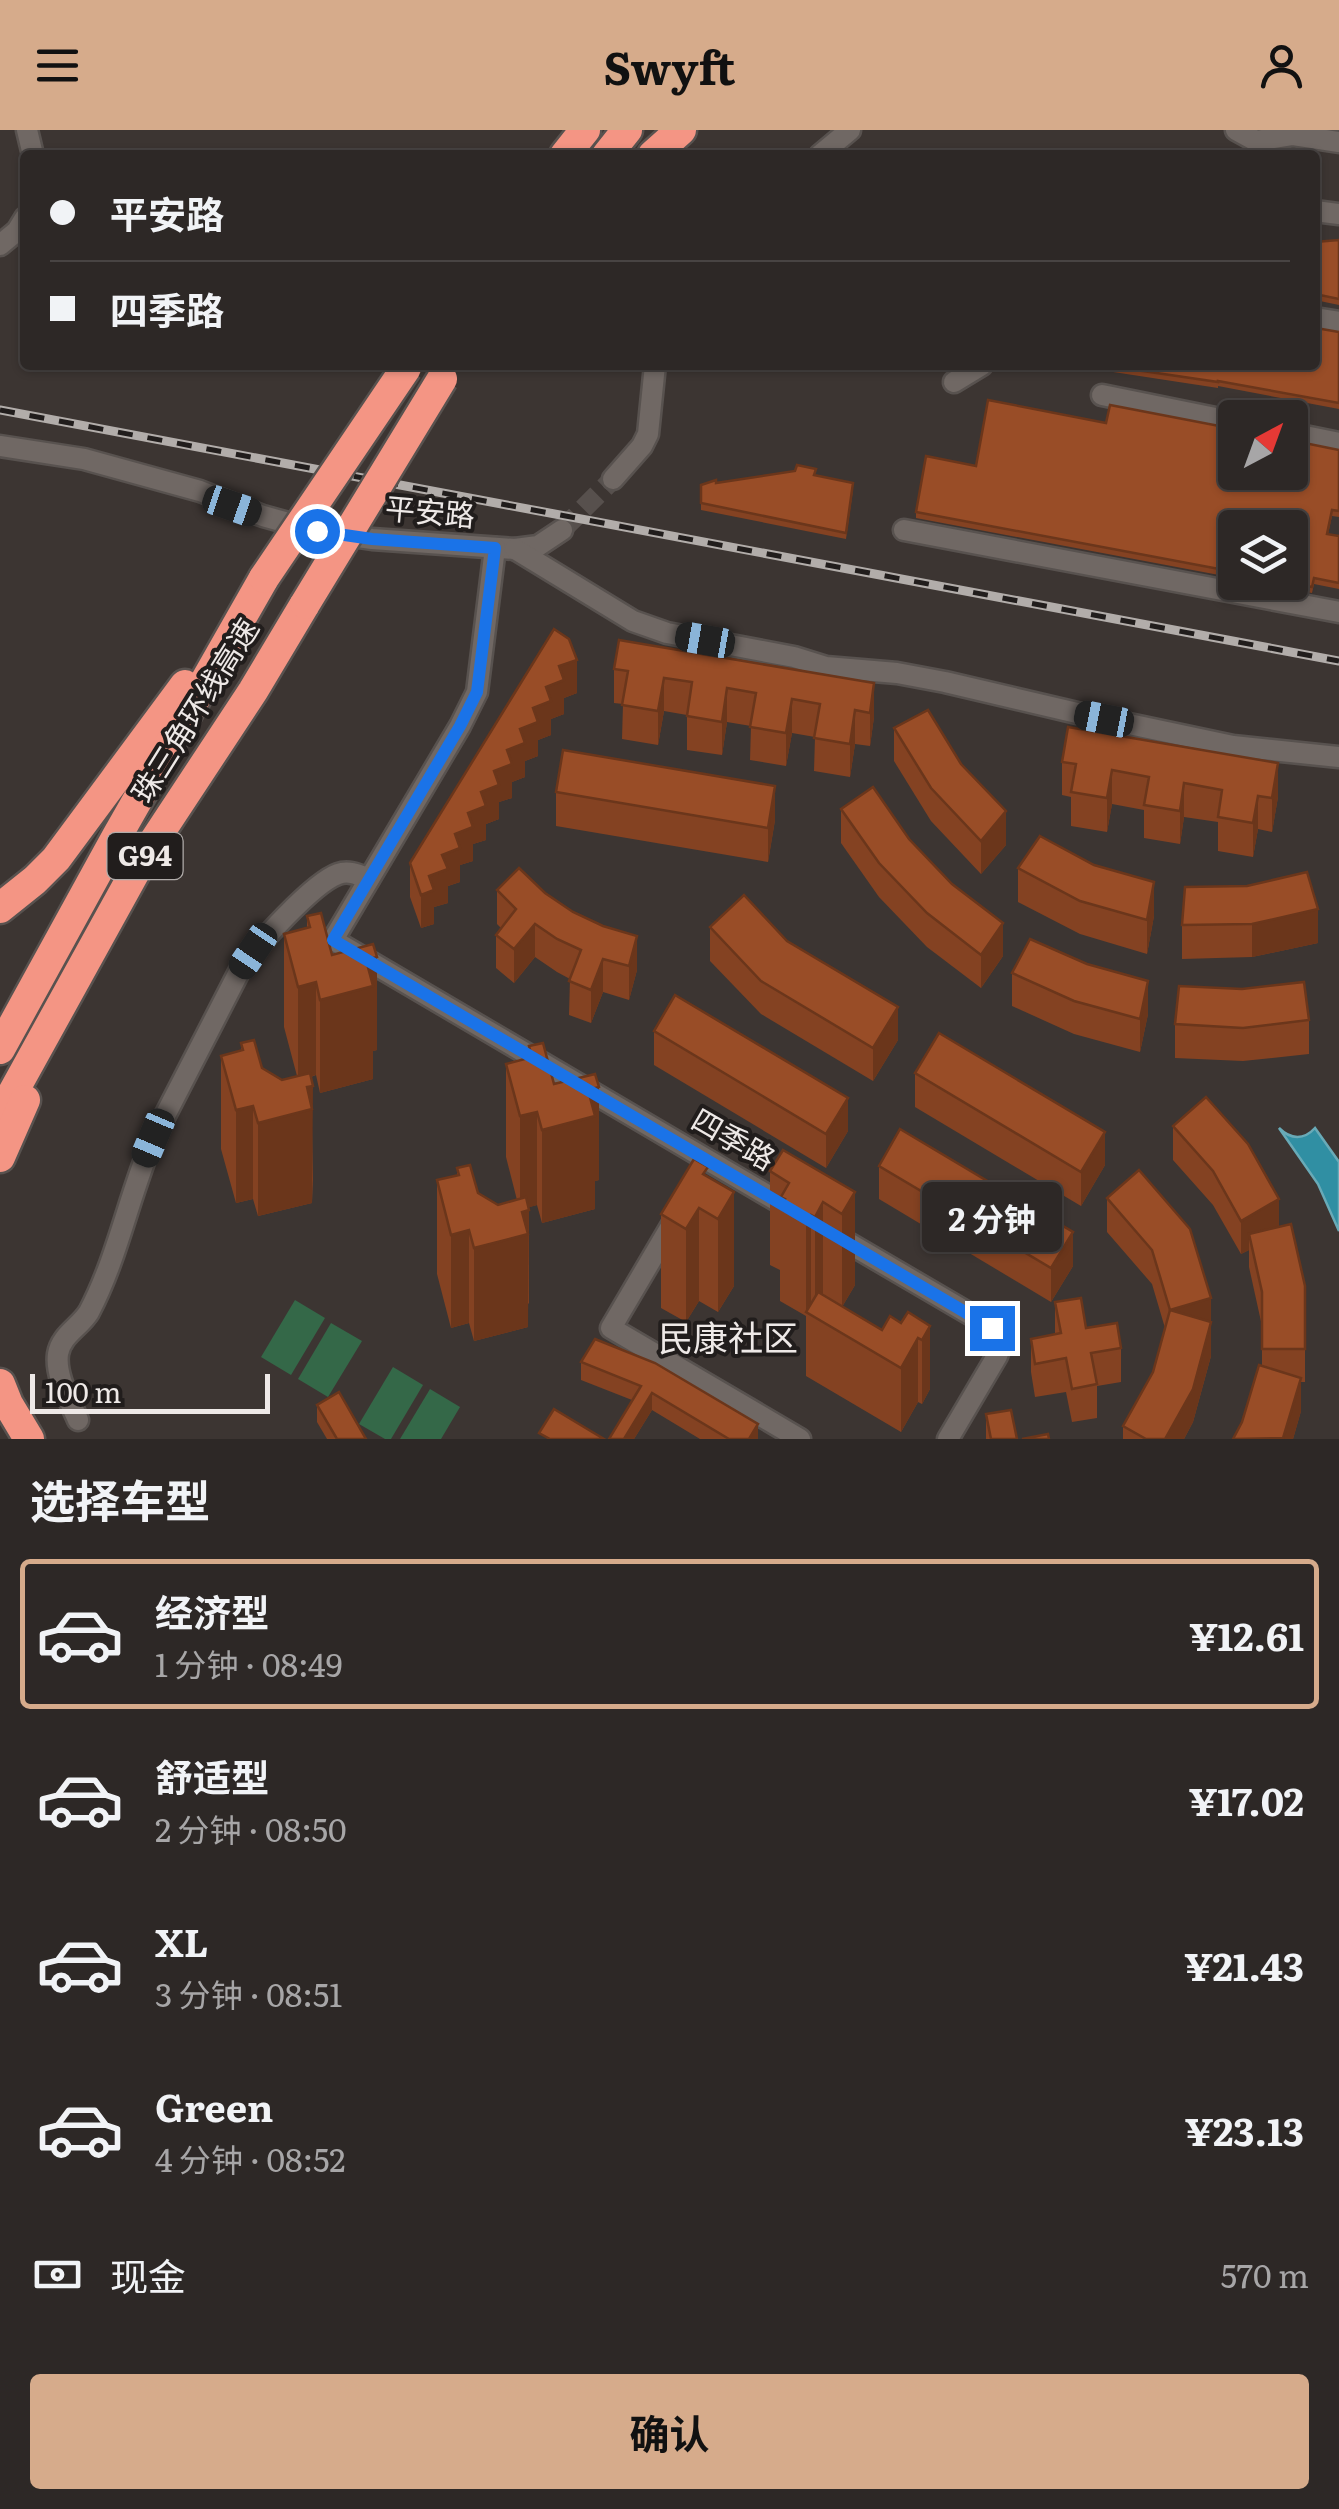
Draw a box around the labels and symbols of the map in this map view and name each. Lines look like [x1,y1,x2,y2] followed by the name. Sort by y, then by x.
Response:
[1218,400,1308,490] north arrow
[199,482,265,530] car
[384,484,477,536] street label: 平安路
[295,509,340,554] route start
[119,609,268,810] street label: 珠三角环线高速
[673,620,737,660] car
[1072,699,1136,739] car
[108,833,182,879] road number: G94
[224,918,282,984] car
[685,1096,784,1179] street label: 四季路
[127,1105,179,1171] car
[922,1183,1062,1253] callout: 2 分钟
[970,1306,1015,1351] route end
[658,1310,798,1362] district label: 民康社区
[30,1369,270,1414] scale bar

